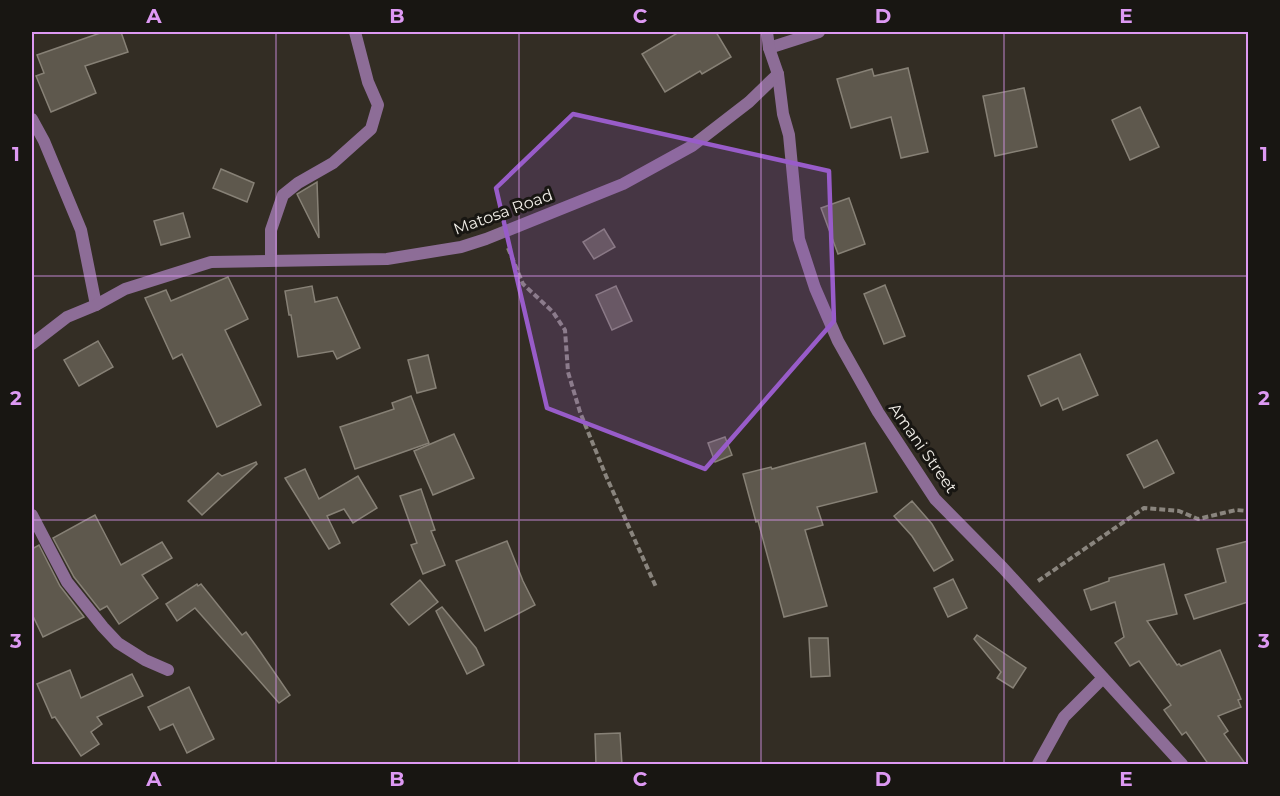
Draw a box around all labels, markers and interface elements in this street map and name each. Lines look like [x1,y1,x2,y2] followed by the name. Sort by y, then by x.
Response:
[145,4,162,28] text: A
[389,4,405,28] text: B
[633,4,648,28] text: C
[875,4,891,28] text: D
[1119,4,1133,28] text: E
[12,142,20,166] text: 1
[1260,142,1268,166] text: 1
[451,185,555,239] street label: Matosa Road
[10,386,22,410] text: 2
[1258,386,1270,410] text: 2
[885,399,961,497] street label: Amani Street
[9,629,22,653] text: 3
[1257,629,1270,653] text: 3
[145,767,162,791] text: A
[389,767,405,791] text: B
[633,767,648,791] text: C
[875,767,891,791] text: D
[1119,767,1133,791] text: E

